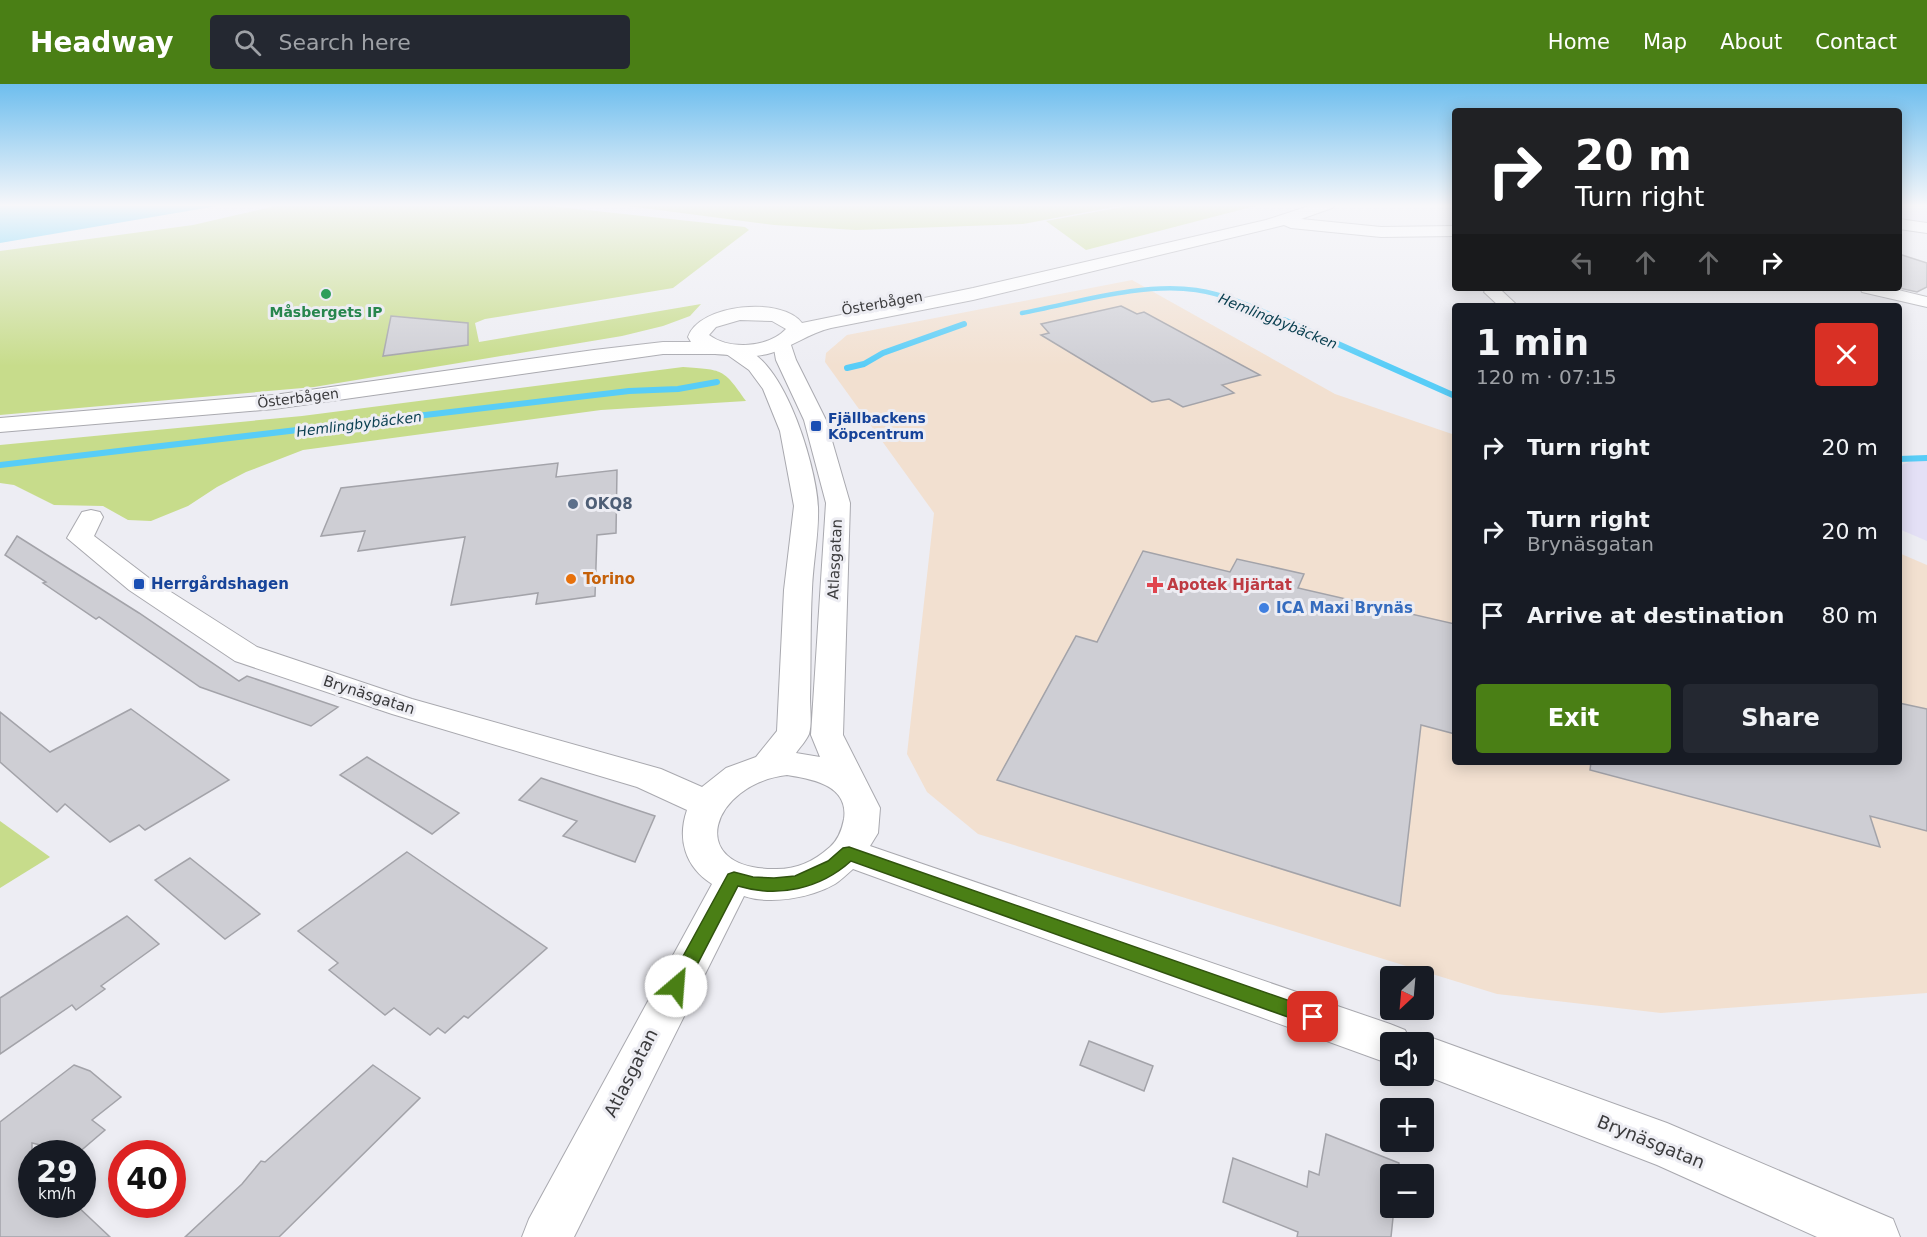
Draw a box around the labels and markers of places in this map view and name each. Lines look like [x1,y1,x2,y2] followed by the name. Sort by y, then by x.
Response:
[319,287,333,301] marker: Måsbergets IP
[269,304,383,320] place label: Måsbergets IP
[828,410,926,442] place label: Fjällbackens Köpcentrum
[809,419,823,433] marker: Fjällbackens Köpcentrum
[585,495,633,513] place label: OKQ8
[566,497,580,511] marker: OKQ8
[583,570,635,588] place label: Torino
[564,572,578,586] marker: Torino
[151,575,289,593] place label: Herrgårdshagen
[1167,576,1292,594] place label: Apotek Hjärtat
[132,577,146,591] marker: Herrgårdshagen
[1148,578,1162,592] marker: Apotek Hjärtat
[1276,599,1413,617] place label: ICA Maxi Brynäs
[1257,601,1271,615] marker: ICA Maxi Brynäs
[1287,991,1338,1042] pin

